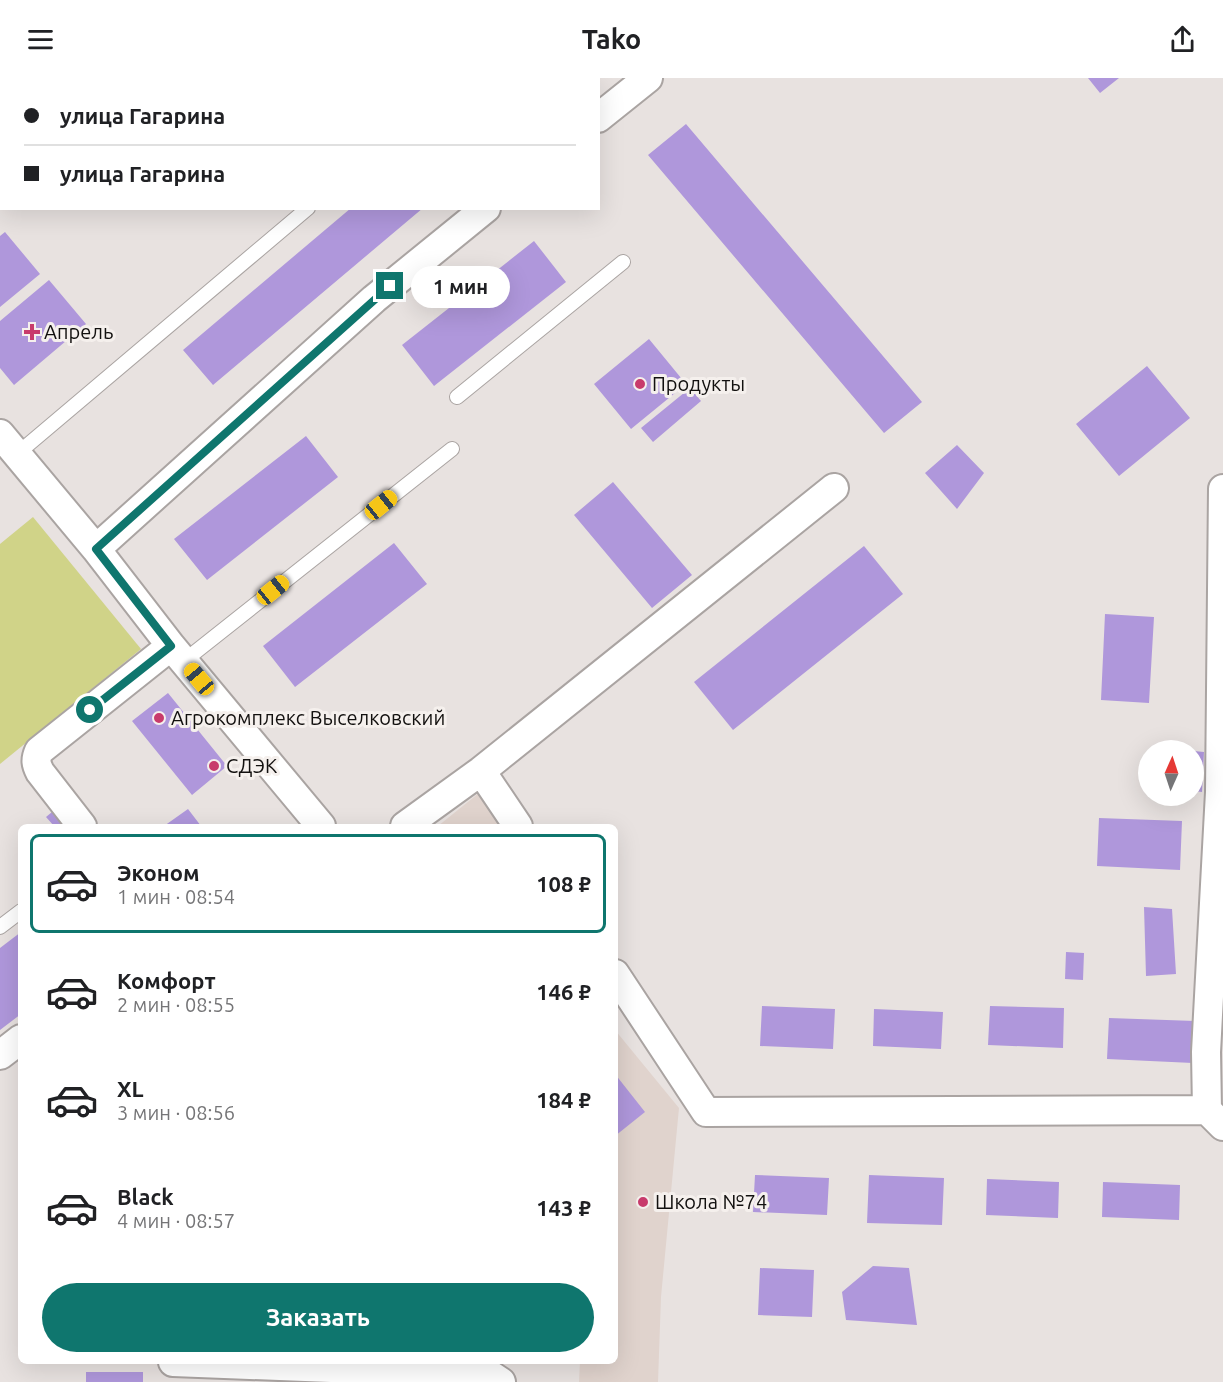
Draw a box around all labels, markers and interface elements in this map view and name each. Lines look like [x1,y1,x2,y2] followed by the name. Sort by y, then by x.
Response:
[24,23,57,56] icon: menu
[1166,23,1199,56] icon: share
[582,24,641,54] text: Tako
[60,103,225,128] text: улица Гагарина
[60,161,225,186] text: улица Гагарина
[411,265,510,307] callout: 1 мин
[376,272,403,299] route end
[433,275,488,298] text: 1 мин
[44,320,113,343] place label: Апрель
[25,325,39,339] marker: Апрель
[652,372,745,395] place label: Продукты
[633,377,647,391] marker: Продукты
[361,487,401,523] car
[253,572,293,608] car
[181,659,217,699] car
[76,696,103,723] route start
[171,706,445,729] place label: Агрокомплекс Выселковский
[152,711,166,725] marker: Агрокомплекс Выселковский
[1138,740,1204,806] north arrow
[1138,740,1204,806] map controls
[226,754,277,777] place label: СДЭК
[207,759,221,773] marker: СДЭК
[45,857,99,911] icon: car
[117,860,199,885] text: Эконом
[536,871,591,896] text: 108 ₽
[117,885,235,908] text: 1 мин · 08:54
[45,965,99,1019] icon: car
[117,968,216,993] text: Комфорт
[536,979,591,1004] text: 146 ₽
[117,993,235,1016] text: 2 мин · 08:55
[45,1073,99,1127] icon: car
[117,1076,144,1101] text: XL
[536,1087,591,1112] text: 184 ₽
[117,1101,235,1124] text: 3 мин · 08:56
[45,1181,99,1235] icon: car
[117,1184,174,1209] text: Black
[655,1190,767,1213] place label: Школа №74
[536,1195,591,1220] text: 143 ₽
[636,1195,650,1209] marker: Школа №74
[117,1209,235,1232] text: 4 мин · 08:57
[42,1283,594,1352] button: Заказать

